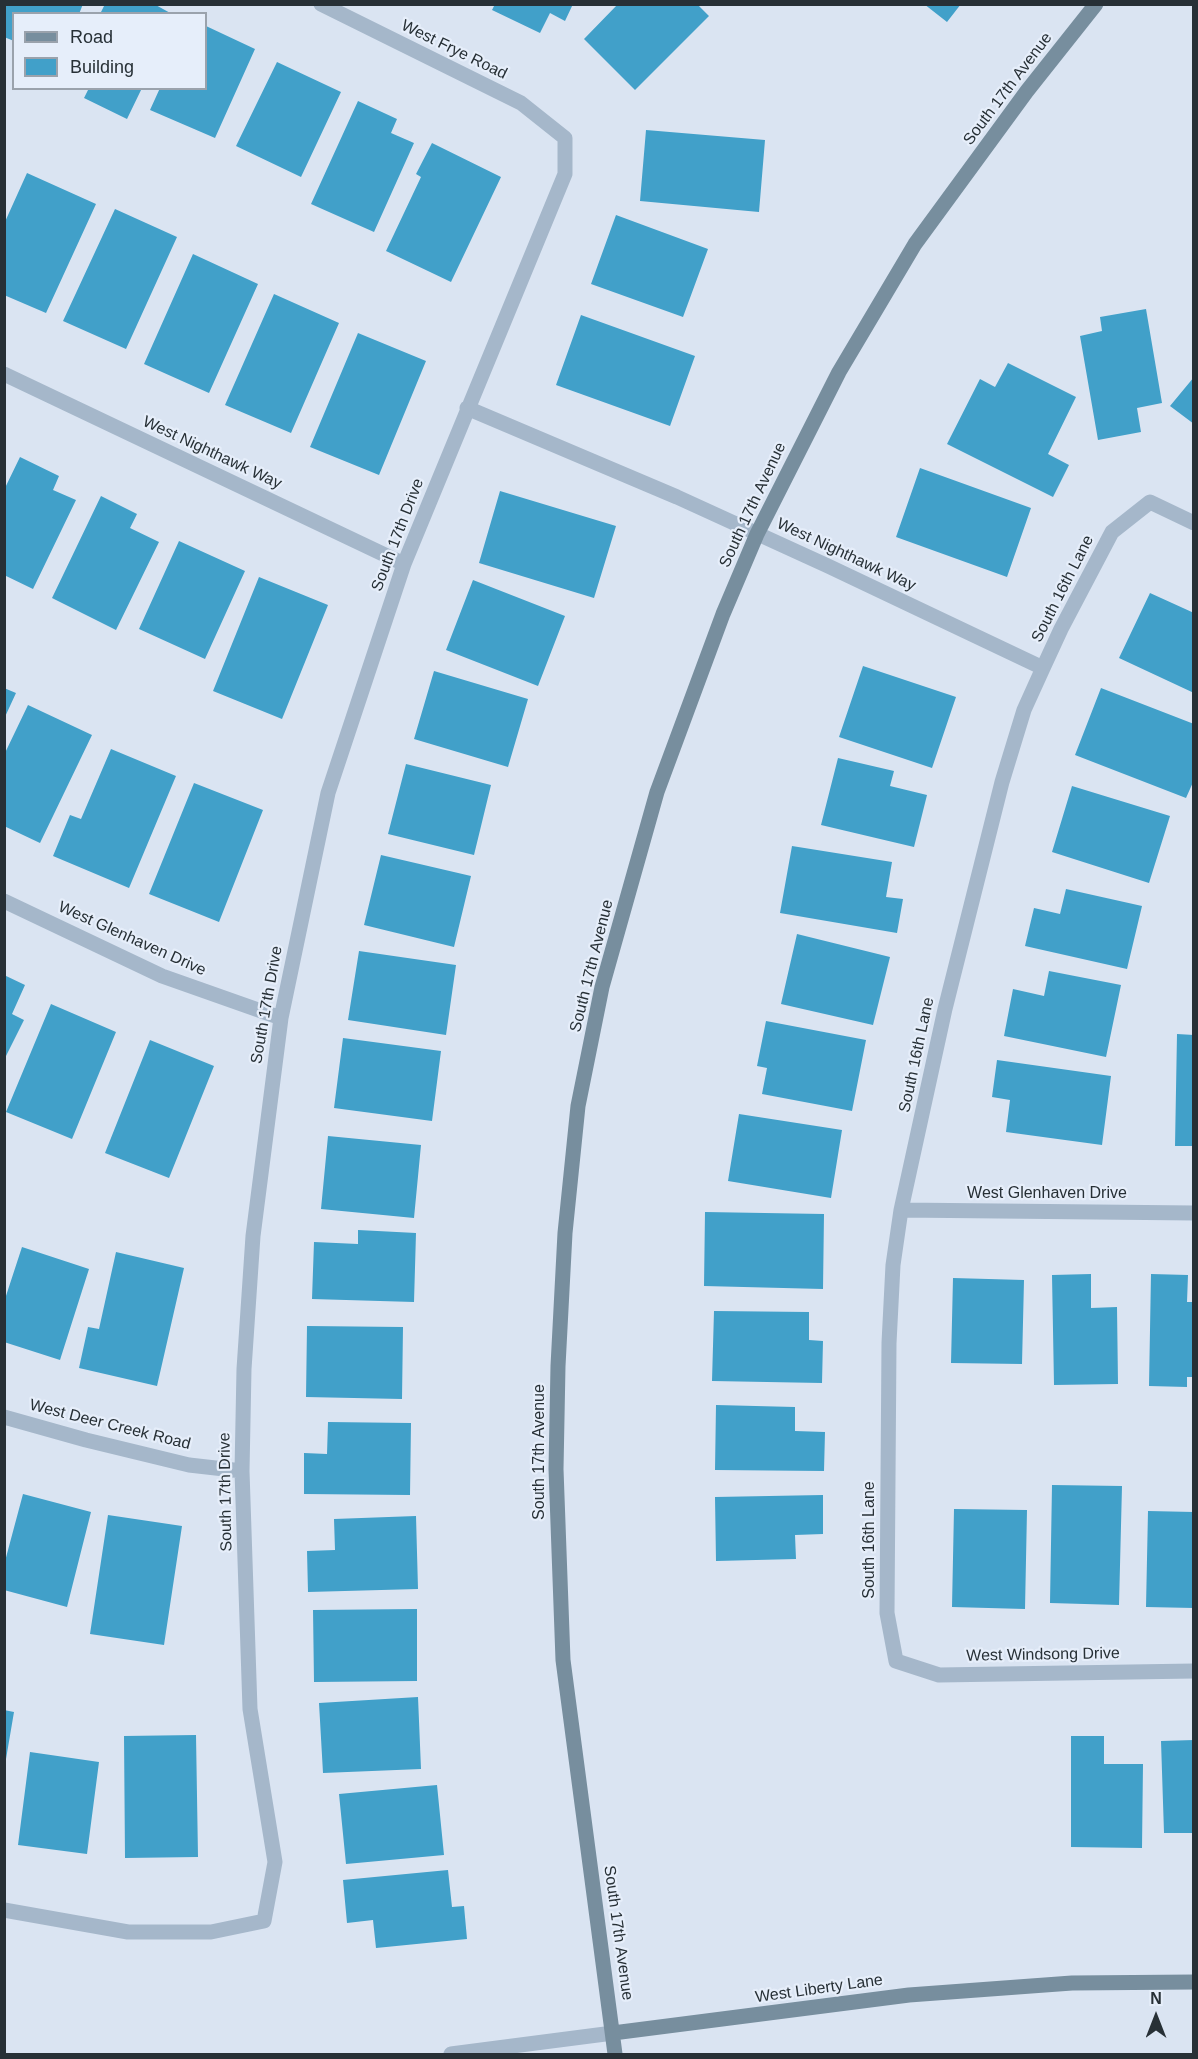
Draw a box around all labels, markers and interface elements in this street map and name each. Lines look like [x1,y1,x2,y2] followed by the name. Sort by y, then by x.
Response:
[12,12,207,90] legend
[398,16,510,84] street label: West Frye Road
[70,27,113,47] text: Road
[959,29,1057,149] street label: South 17th Avenue
[70,57,134,77] text: Building
[139,412,285,494] street label: West Nighthawk Way
[716,439,790,571] street label: South 17th Avenue
[368,476,428,594] street label: South 17th Drive
[773,514,919,596] street label: West Nighthawk Way
[1028,532,1098,646] street label: South 16th Lane
[55,898,209,980] street label: West Glenhaven Drive
[566,898,618,1034] street label: South 17th Avenue
[247,945,287,1065] street label: South 17th Drive
[895,996,939,1114] street label: South 16th Lane
[967,1184,1127,1204] street label: West Glenhaven Drive
[530,1384,550,1520] street label: South 17th Avenue
[28,1396,192,1454] street label: West Deer Creek Road
[215,1432,237,1552] street label: South 17th Drive
[860,1481,880,1599] street label: South 16th Lane
[966,1644,1120,1666] street label: West Windsong Drive
[599,1864,637,2002] street label: South 17th Avenue
[754,1971,884,2007] street label: West Liberty Lane
[1126,1987,1186,2047] north arrow
[1150,1990,1162,2007] text: N

